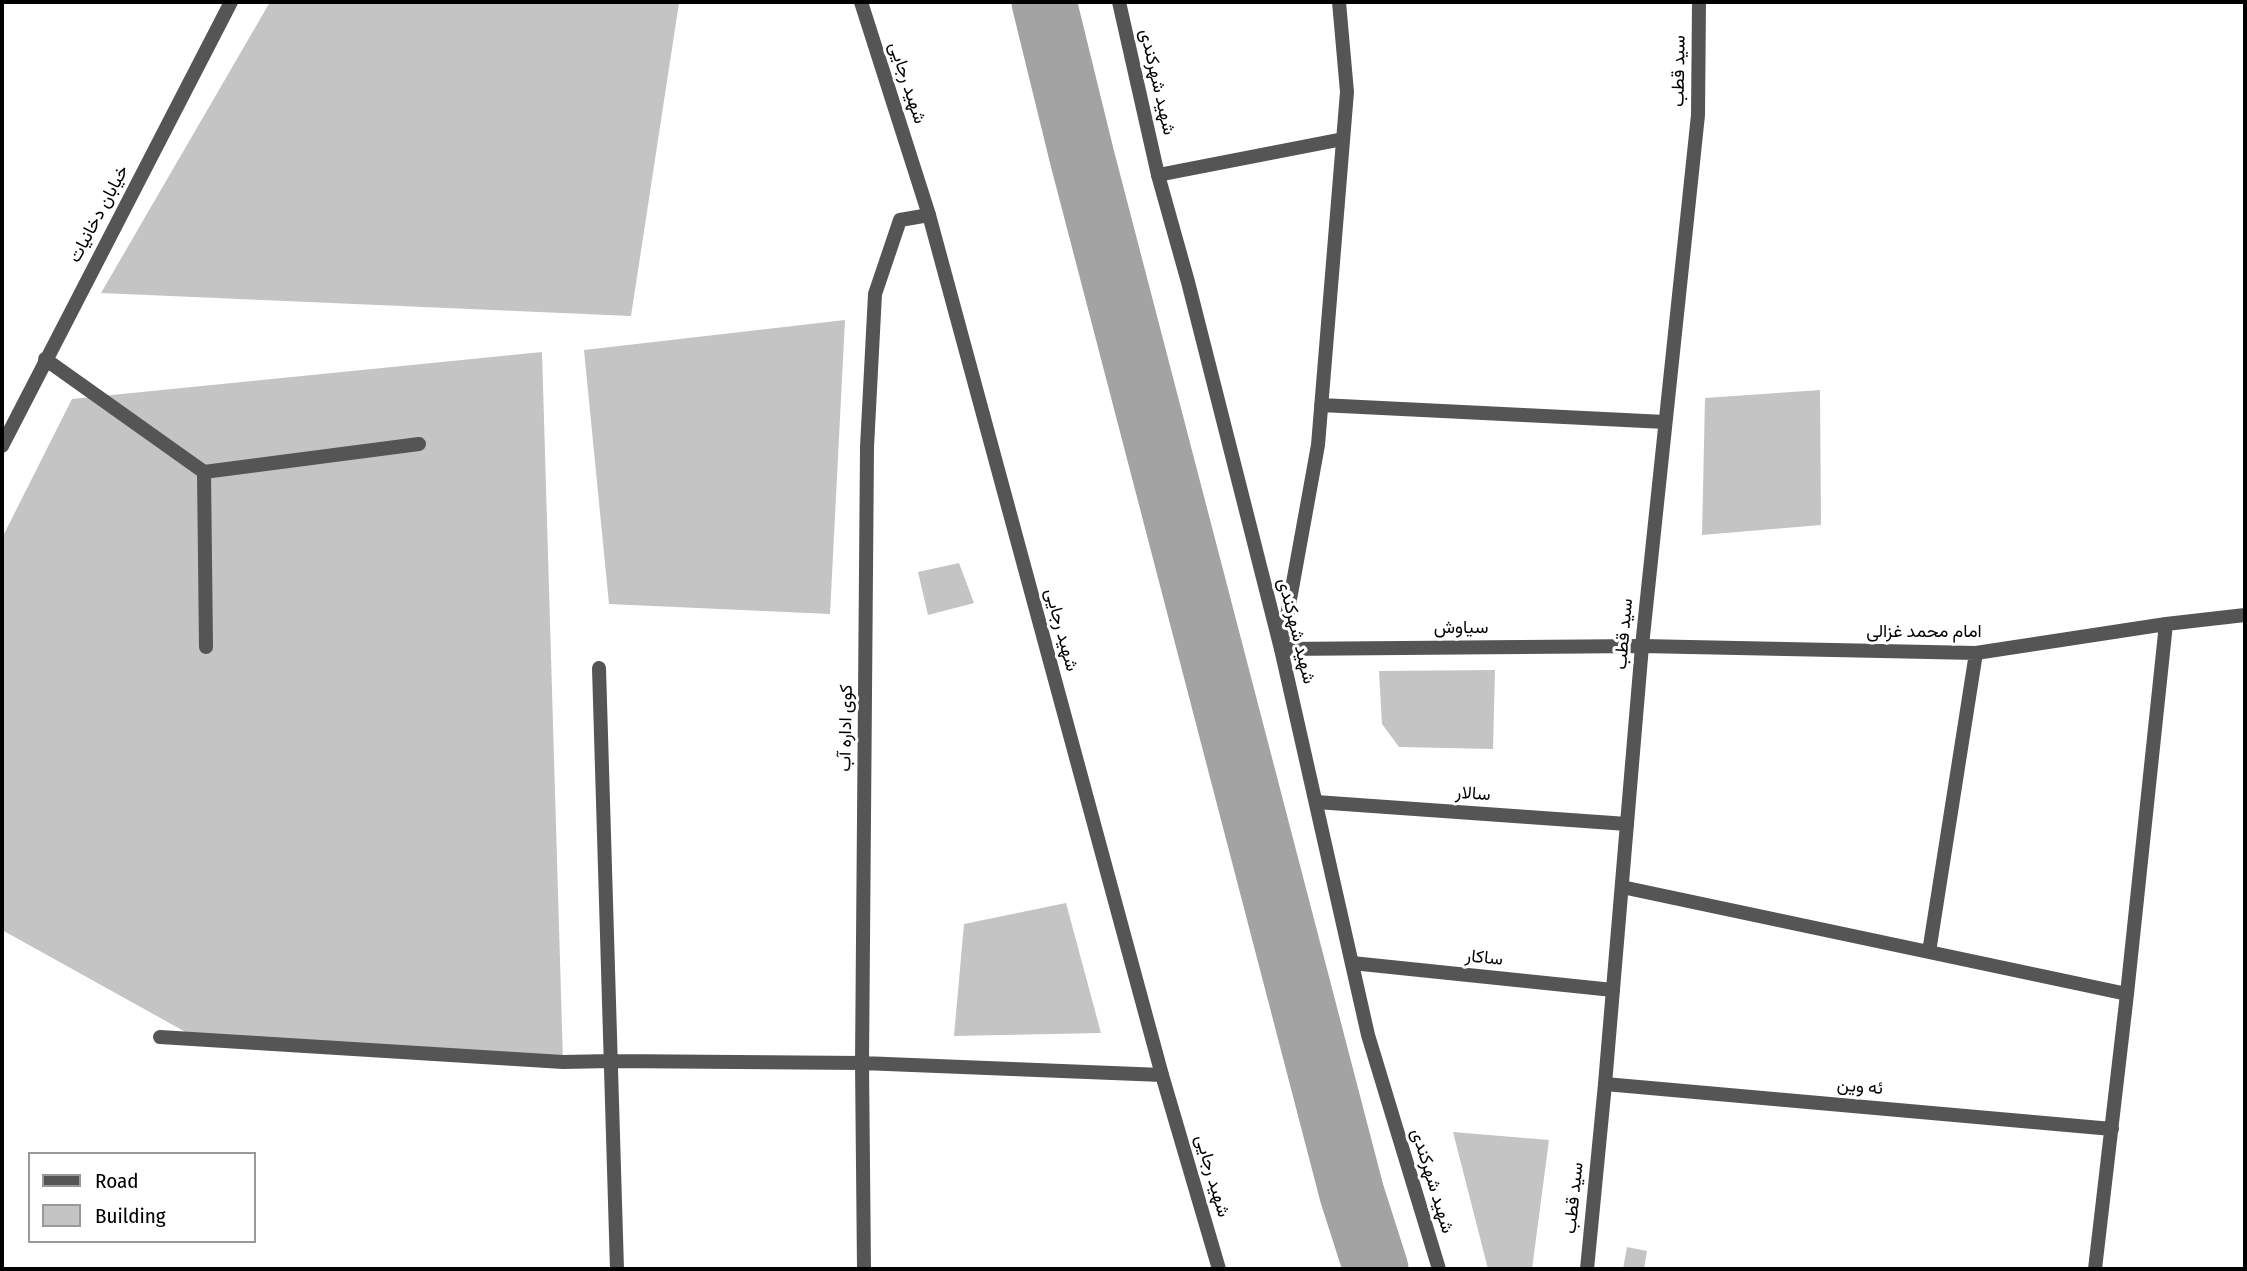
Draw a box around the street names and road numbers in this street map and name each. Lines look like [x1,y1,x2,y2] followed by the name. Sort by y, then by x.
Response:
[1134,27,1180,137] street label: شهید شهرکندی
[1668,35,1690,107] street label: سید قطب
[884,39,930,127] street label: شهید رجایی
[64,162,134,266] street label: خیابان دخانیات
[1272,576,1320,686] street label: شهید شهرکندی
[1040,586,1082,674] street label: شهید رجایی
[1610,597,1638,671] street label: سید قطب
[1434,617,1488,639] street label: سیاوش
[1866,621,1982,643] street label: امام محمد غزالی
[834,684,858,772] street label: کوی اداره آب
[1455,782,1491,806] street label: سالار
[1464,945,1504,971] street label: ساکار
[1836,1074,1884,1100] street label: ئه وین
[1406,1126,1458,1236] street label: شهید شهرکندی
[1190,1132,1234,1220] street label: شهید رجایی
[1560,1161,1588,1235] street label: سید قطب

